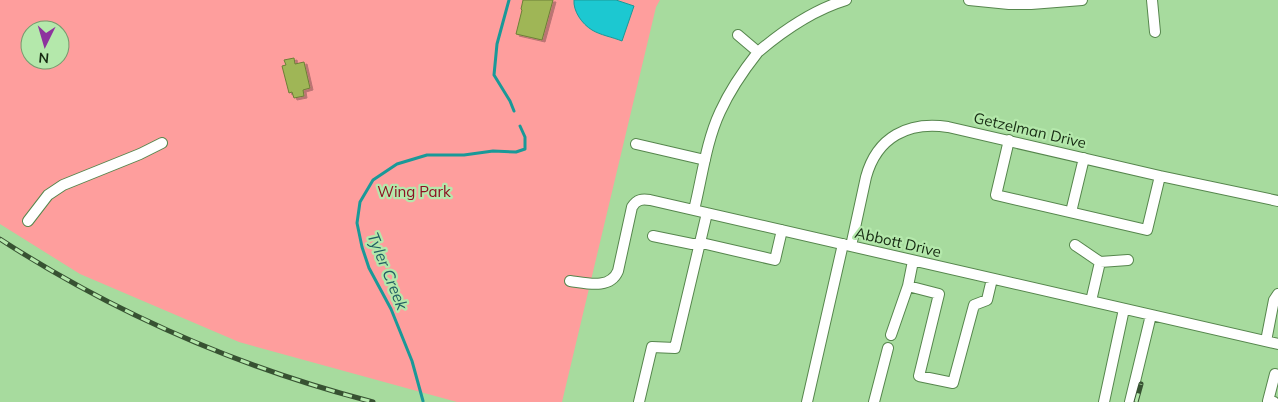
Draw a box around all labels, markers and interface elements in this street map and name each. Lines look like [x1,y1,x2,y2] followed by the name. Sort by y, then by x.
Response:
[20,20,70,70] north arrow
[38,49,50,67] text: N
[972,108,1088,152] street label: Getzelman Drive
[377,182,451,201] park label: Wing Park
[853,223,943,261] street label: Abbott Drive
[363,229,413,313] water label: Tyler Creek

